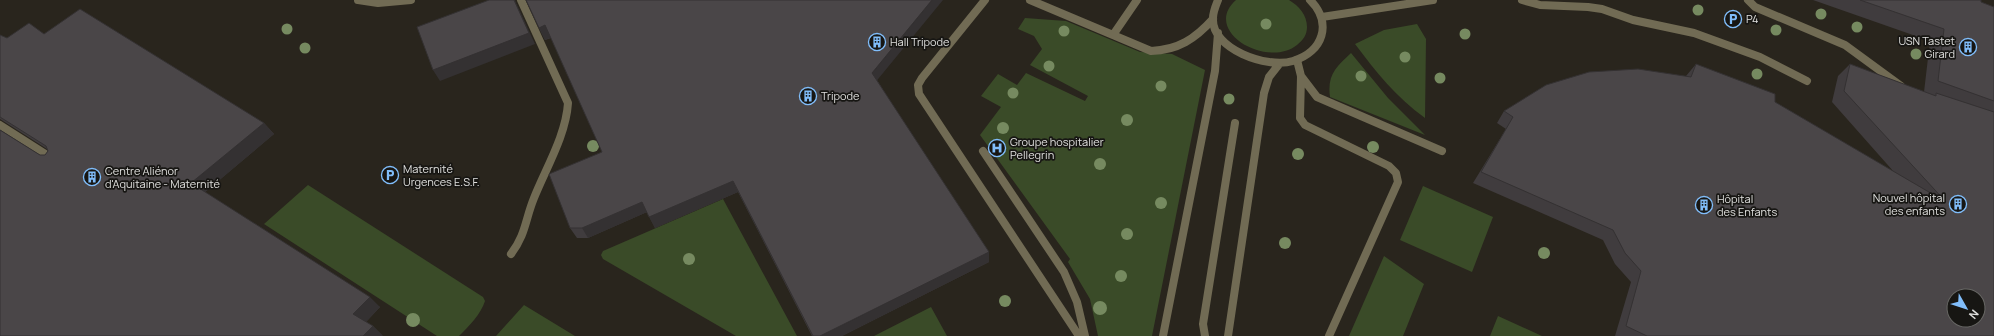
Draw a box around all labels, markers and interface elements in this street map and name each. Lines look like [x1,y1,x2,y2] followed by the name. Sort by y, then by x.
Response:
[1723,9,1743,29] parking icon: P4
[1746,11,1759,26] place label: P4
[867,32,887,52] building icon: Hall Tripode
[1898,33,1955,61] place label: USN Tastet Girard
[890,34,950,49] place label: Hall Tripode
[1958,37,1978,57] building icon: USN Tastet Girard
[798,86,818,106] building icon: Tripode
[821,88,860,103] place label: Tripode
[1010,134,1104,162] place label: Groupe hospitalier Pellegrin
[987,138,1007,158] hospital icon: Groupe hospitalier Pellegrin
[403,161,480,189] place label: Maternité Urgences E.S.F.
[105,163,221,191] place label: Centre Aliénor d'Aquitaine - Maternité
[380,165,400,185] parking icon: Maternité Urgences E.S.F.
[82,167,102,187] building icon: Centre Aliénor d'Aquitaine - Maternité
[1873,190,1945,218] place label: Nouvel hôpital des enfants
[1717,191,1778,219] place label: Hôpital des Enfants
[1948,194,1968,214] building icon: Nouvel hôpital des enfants
[1694,195,1714,215] building icon: Hôpital des Enfants
[1946,288,1986,328] north arrow
[1966,307,1982,322] text: N

